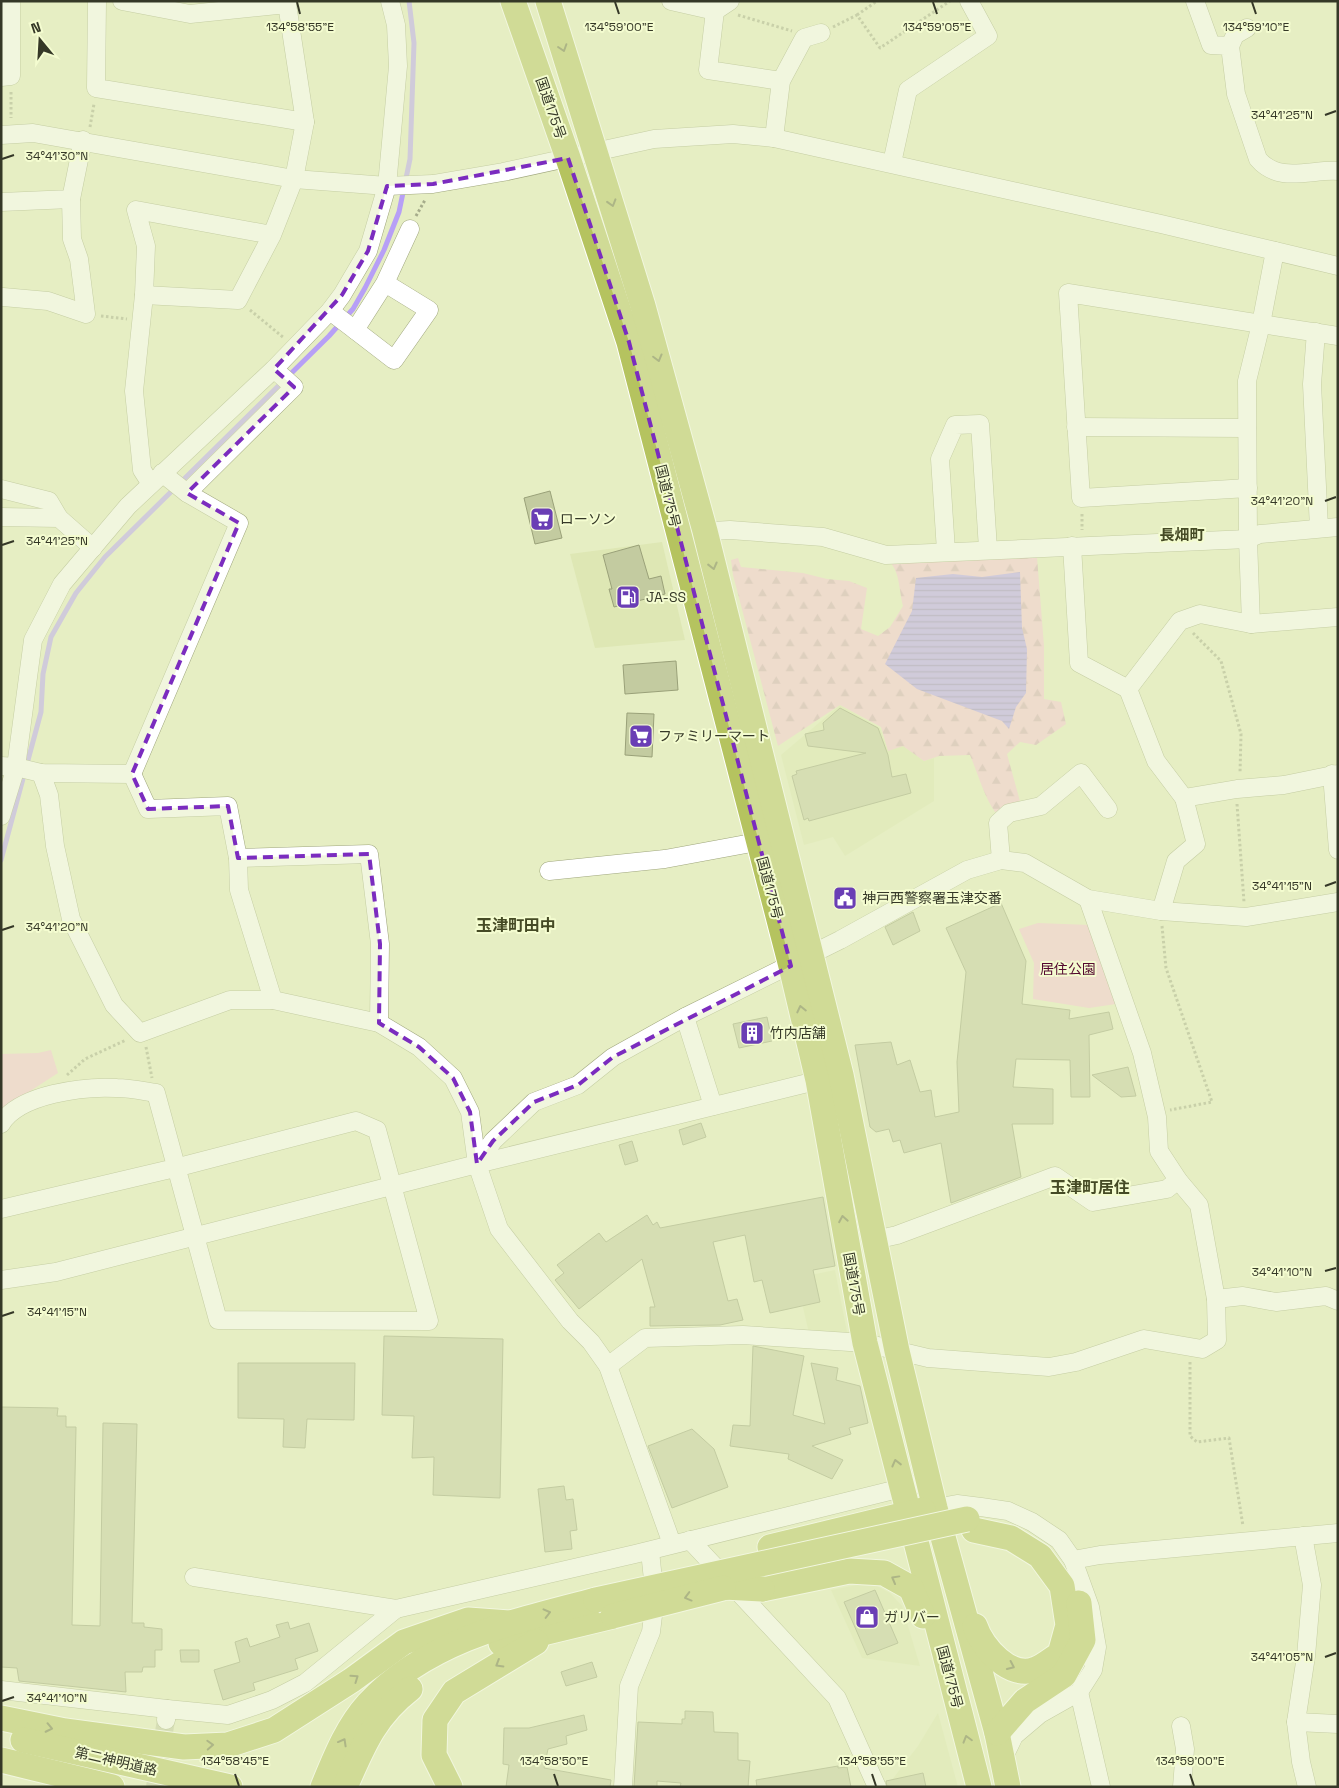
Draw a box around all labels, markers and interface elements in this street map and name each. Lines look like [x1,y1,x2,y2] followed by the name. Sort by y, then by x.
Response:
[15,15,65,65] north arrow
[29,18,43,38] text: N
[266,19,334,35] text: 134°58'55"E
[584,19,654,35] text: 134°59'00"E
[903,19,972,35] text: 134°59'05"E
[1223,19,1289,35] text: 134°59'10"E
[557,43,567,51] one-way arrow
[532,75,570,141] street label: 国道175号
[1251,107,1313,123] text: 34°41'25"N
[26,148,88,164] text: 34°41'30"N
[606,198,616,206] one-way arrow
[652,354,662,362] one-way arrow
[652,463,684,529] street label: 国道175号
[1251,493,1313,509] text: 34°41'20"N
[529,506,555,532] supermarket icon: ローソン
[560,510,616,528] place label: ローソン
[1159,525,1205,544] district label: 長畑町
[26,533,88,549] text: 34°41'25"N
[708,562,718,570] one-way arrow
[615,584,641,610] fuel station icon: JA-SS
[646,588,686,606] place label: JA-SS
[628,723,654,749] supermarket icon: ファミリーマート
[658,727,770,745] place label: ファミリーマート
[753,855,787,921] street label: 国道175号
[1252,878,1312,894] text: 34°41'15"N
[832,885,858,911] public building icon: 神戸西警察署玉津交番
[862,889,1002,907] place label: 神戸西警察署玉津交番
[476,915,556,936] district label: 玉津町田中
[26,919,88,935] text: 34°41'20"N
[1040,960,1096,978] park label: 居住公園
[796,1004,807,1013] one-way arrow
[739,1020,765,1046] building icon: 竹内店舗
[770,1024,826,1042] place label: 竹内店舗
[1050,1177,1130,1198] district label: 玉津町居住
[838,1215,848,1224] one-way arrow
[840,1251,868,1317] street label: 国道175号
[1252,1264,1312,1280] text: 34°41'10"N
[27,1304,87,1320] text: 34°41'15"N
[891,1459,902,1468] one-way arrow
[892,1576,901,1586] one-way arrow
[684,1591,693,1602] one-way arrow
[854,1604,880,1630] shop icon: ガリバー
[543,1608,552,1619] one-way arrow
[884,1608,940,1626] place label: ガリバー
[933,1644,967,1710] street label: 国道175号
[1251,1649,1313,1665] text: 34°41'05"N
[495,1658,504,1668] one-way arrow
[1006,1659,1015,1669] one-way arrow
[349,1675,359,1684] one-way arrow
[27,1690,87,1706] text: 34°41'10"N
[45,1722,53,1733] one-way arrow
[963,1736,973,1744] one-way arrow
[337,1739,347,1748] one-way arrow
[206,1740,214,1751] one-way arrow
[73,1743,159,1779] street label: 第二神明道路
[201,1753,269,1769] text: 134°58'45"E
[520,1753,589,1769] text: 134°58'50"E
[838,1753,906,1769] text: 134°58'55"E
[1155,1753,1225,1769] text: 134°59'00"E

